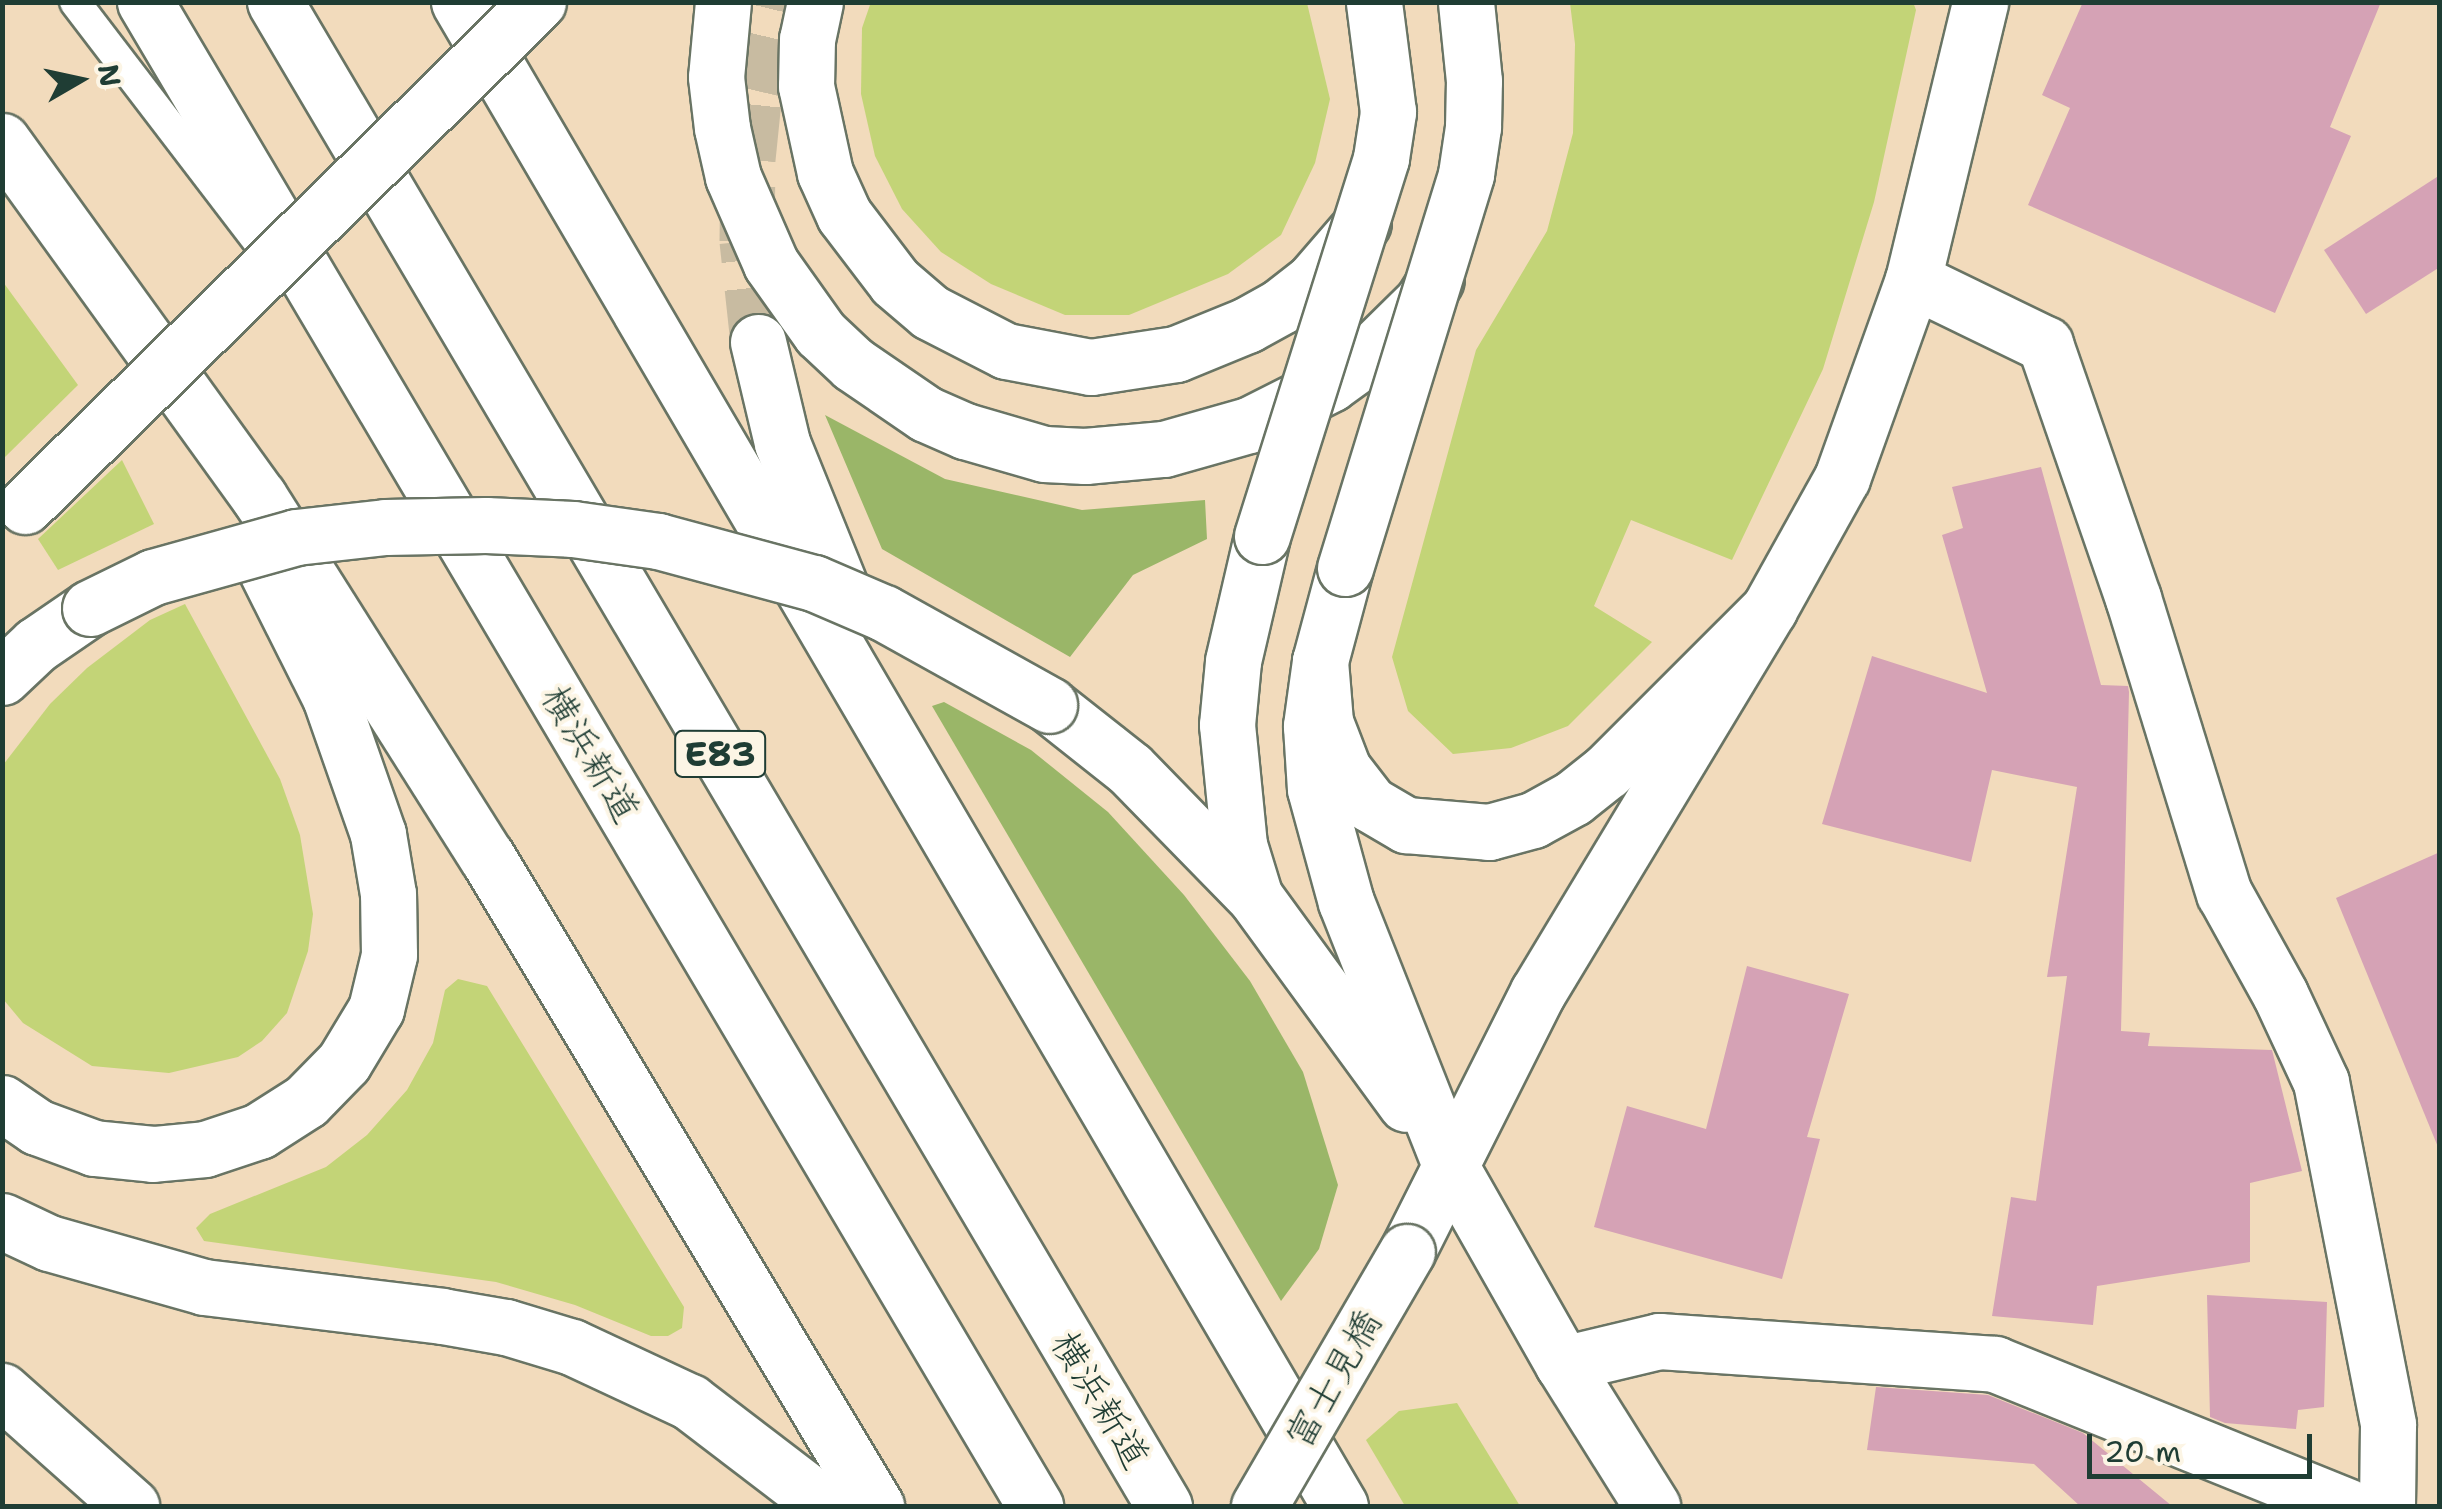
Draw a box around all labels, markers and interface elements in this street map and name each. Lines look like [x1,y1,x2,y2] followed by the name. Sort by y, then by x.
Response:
[30,30,130,130] north arrow
[89,61,130,89] text: N
[532,677,650,831] street label: 横浜新道
[672,724,768,784] road number: E83
[1275,1302,1391,1456] street label: 富士見橋
[1042,1323,1160,1477] street label: 横浜新道
[2092,1414,2317,1476] scale bar
[2104,1431,2181,1472] text: 20 m

